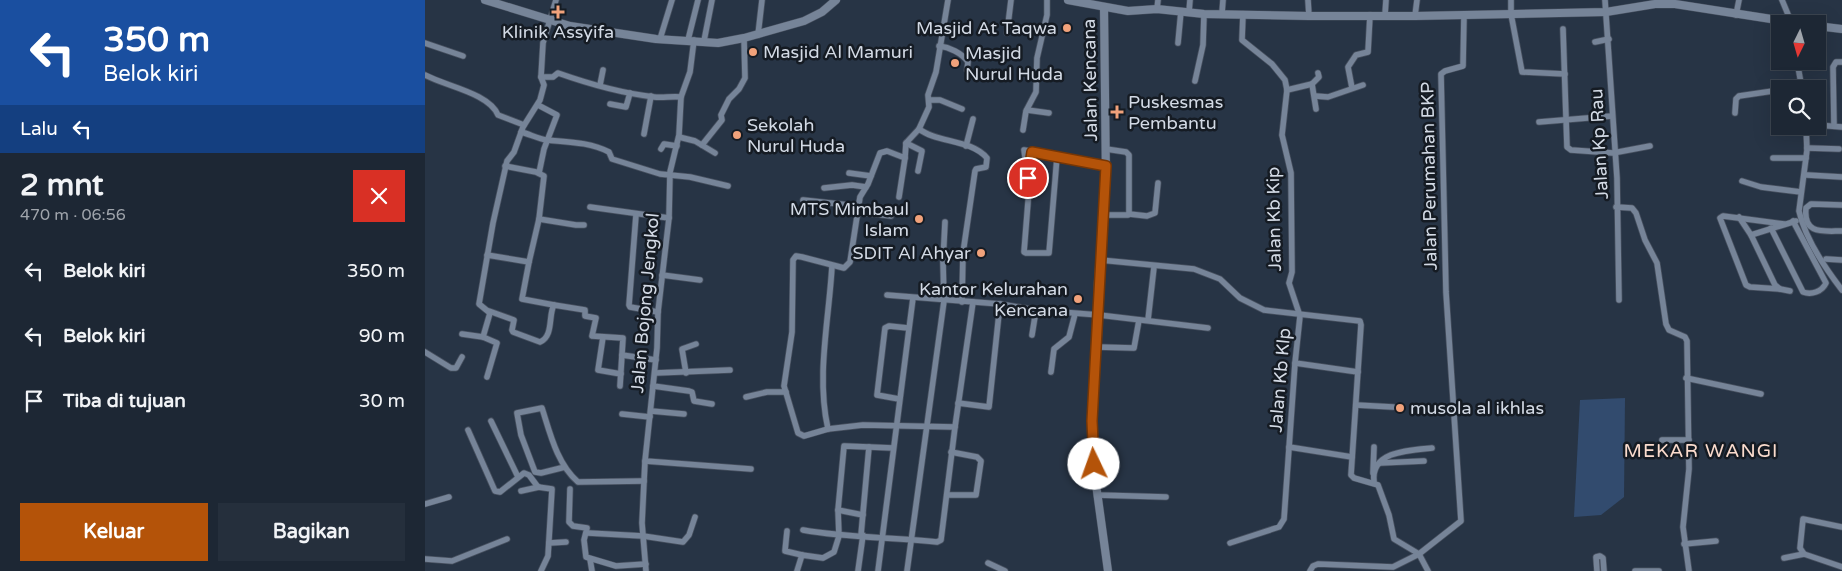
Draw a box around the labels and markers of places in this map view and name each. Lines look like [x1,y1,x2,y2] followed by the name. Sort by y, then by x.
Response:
[551,5,565,19] marker: Klinik Assyifa
[916,17,1057,39] place label: Masjid At Taqwa
[502,21,614,43] place label: Klinik Assyifa
[1061,22,1073,34] marker: Masjid At Taqwa
[763,41,913,63] place label: Masjid Al Mamuri
[965,42,1063,85] place label: Masjid Nurul Huda
[747,46,759,58] marker: Masjid Al Mamuri
[949,57,961,69] marker: Masjid Nurul Huda
[1128,91,1223,134] place label: Puskesmas Pembantu
[1110,105,1124,119] marker: Puskesmas Pembantu
[747,114,845,157] place label: Sekolah Nurul Huda
[731,129,743,141] marker: Sekolah Nurul Huda
[1007,157,1049,199] pin
[790,198,909,241] place label: MTS Mimbaul Islam
[913,213,925,225] marker: MTS Mimbaul Islam
[852,242,971,264] place label: SDIT Al Ahyar
[975,247,987,259] marker: SDIT Al Ahyar
[919,278,1068,321] place label: Kantor Kelurahan Kencana
[1072,293,1084,305] marker: Kantor Kelurahan Kencana
[1410,397,1544,419] place label: musola al ikhlas
[1394,402,1406,414] marker: musola al ikhlas

